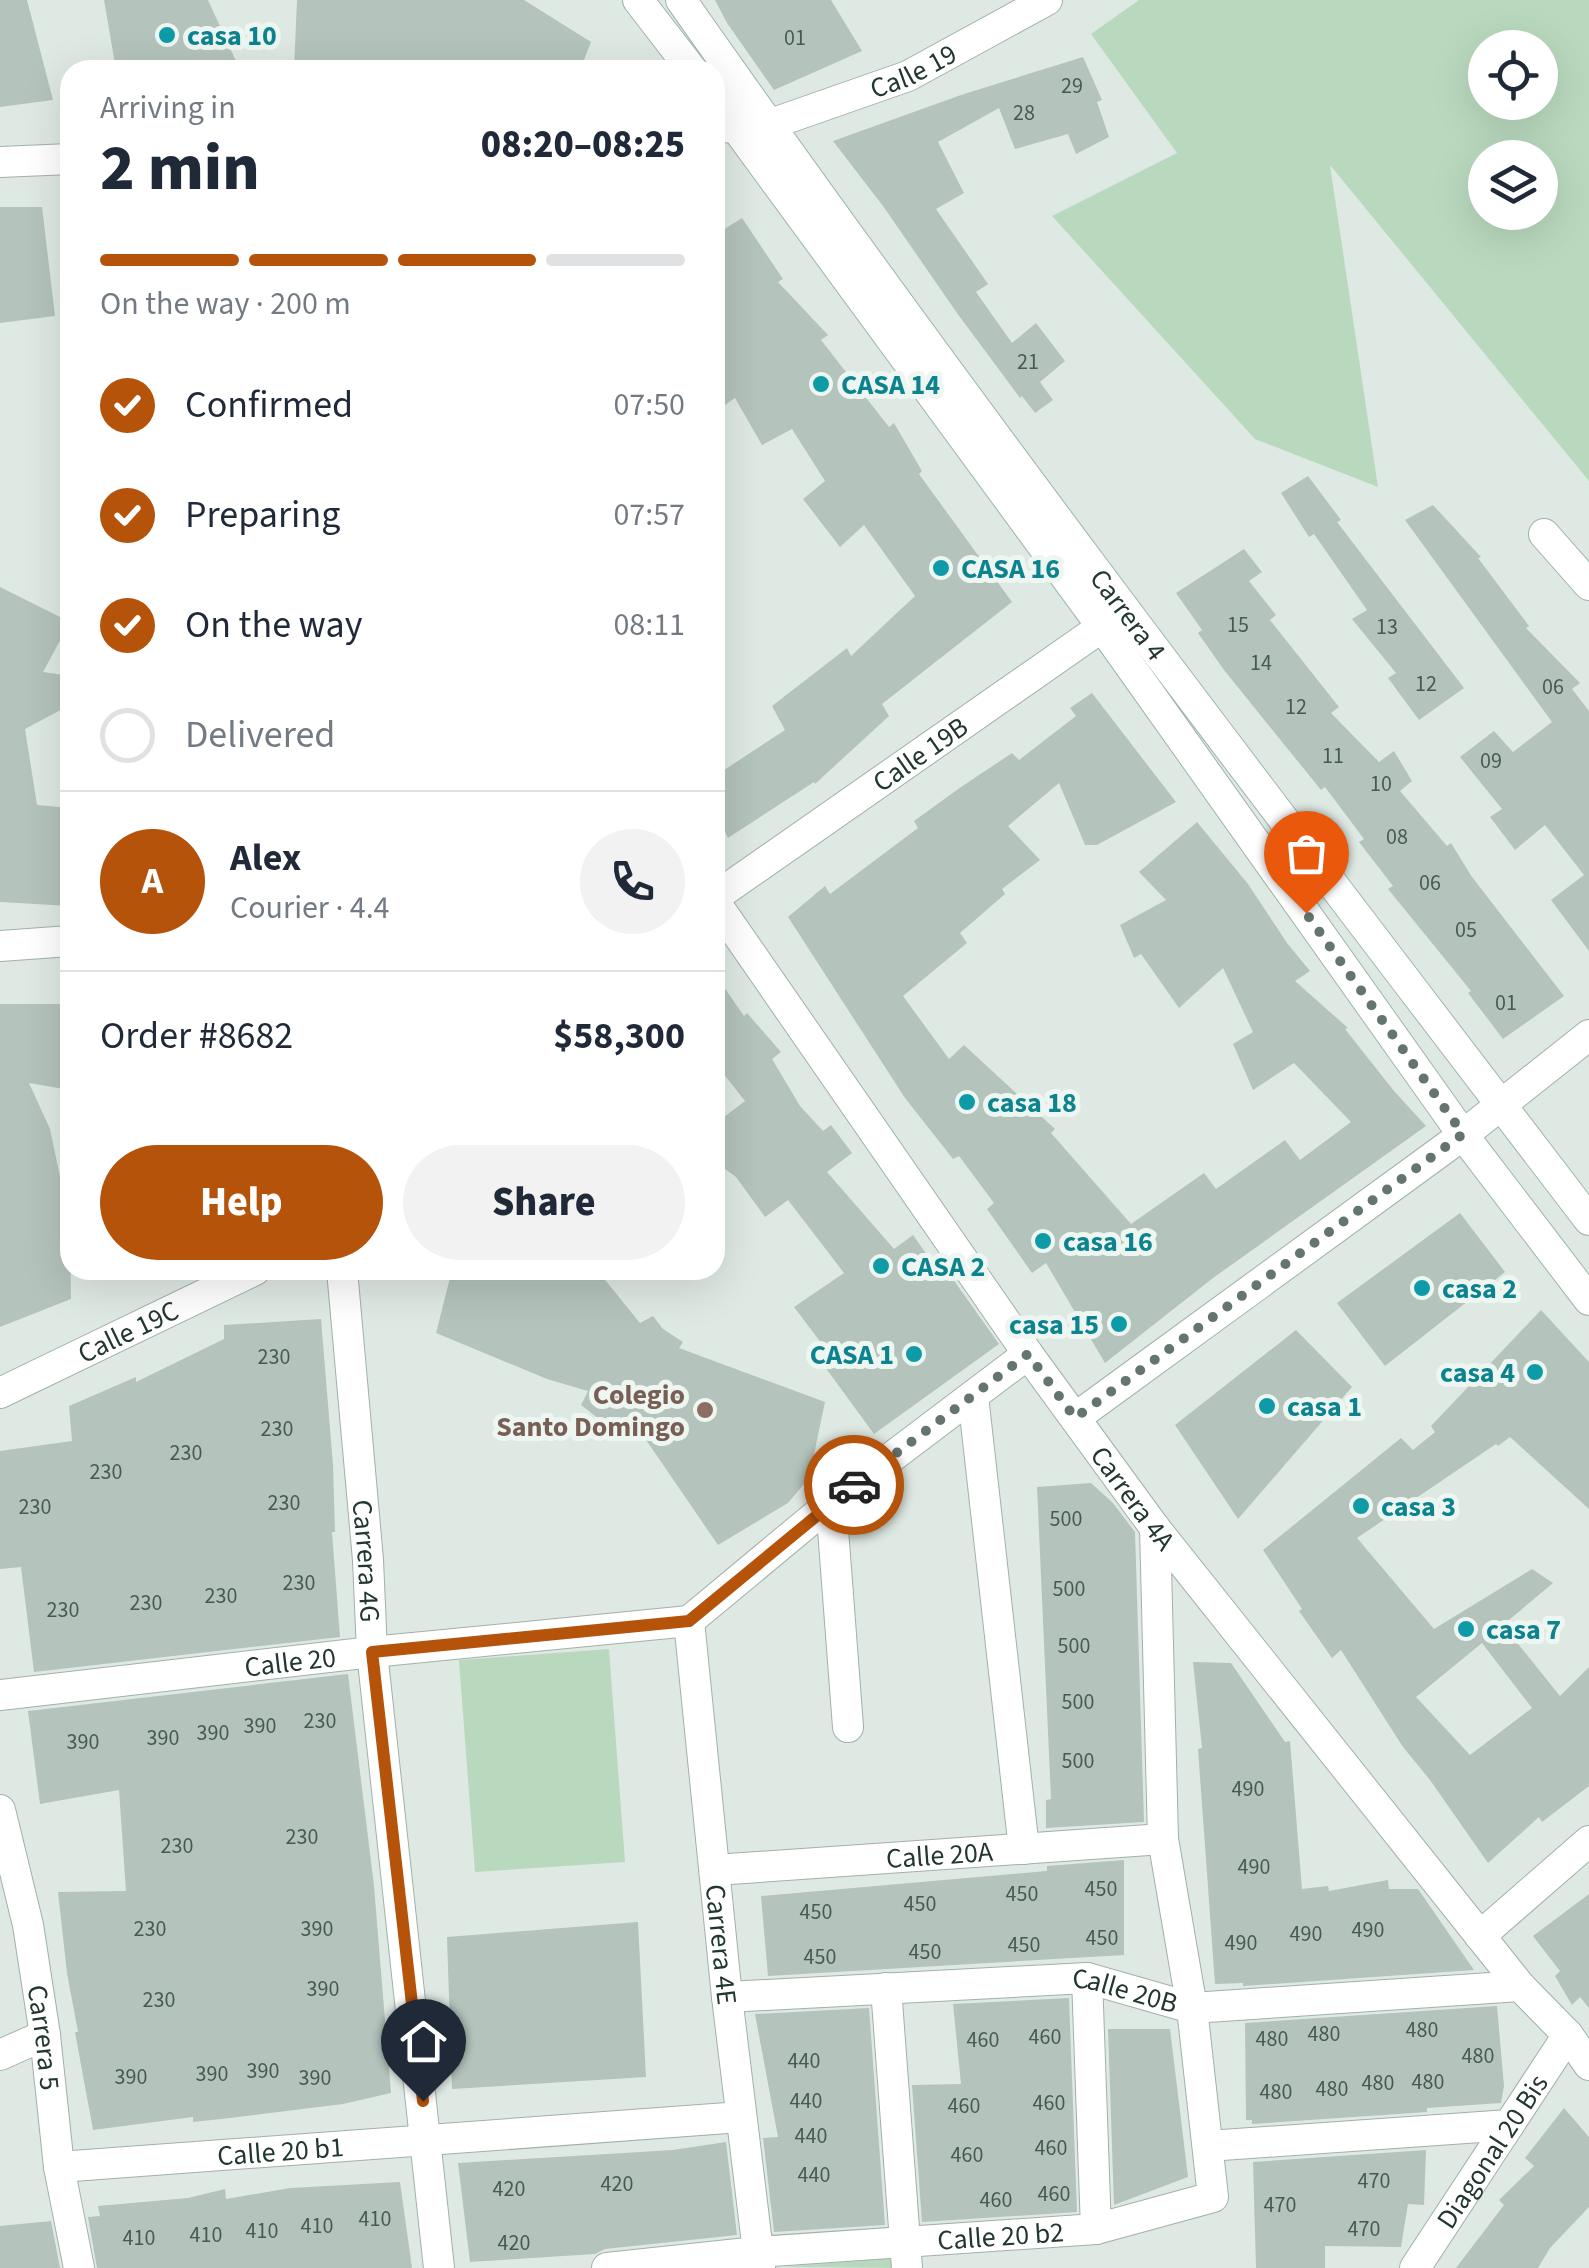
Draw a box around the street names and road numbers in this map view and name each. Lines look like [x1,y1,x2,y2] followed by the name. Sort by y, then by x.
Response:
[865,34,964,109] street label: Calle 19
[1080,561,1175,669] street label: Carrera 4
[865,707,976,802] street label: Calle 19B
[71,1291,186,1374] street label: Calle 19C
[1080,1438,1185,1560] street label: Carrera 4A
[342,1498,390,1623] street label: Carrera 4G
[242,1637,338,1688] street label: Calle 20
[885,1832,995,1879] street label: Calle 20A
[695,1882,747,2007] street label: Carrera 4E
[1071,1959,1182,2024] street label: Calle 20B
[17,1982,70,2092] street label: Carrera 5
[1427,2066,1558,2237] street label: Diagonal 20 Bis
[216,2127,345,2176] street label: Calle 20 b1
[936,2212,1065,2261] street label: Calle 20 b2

